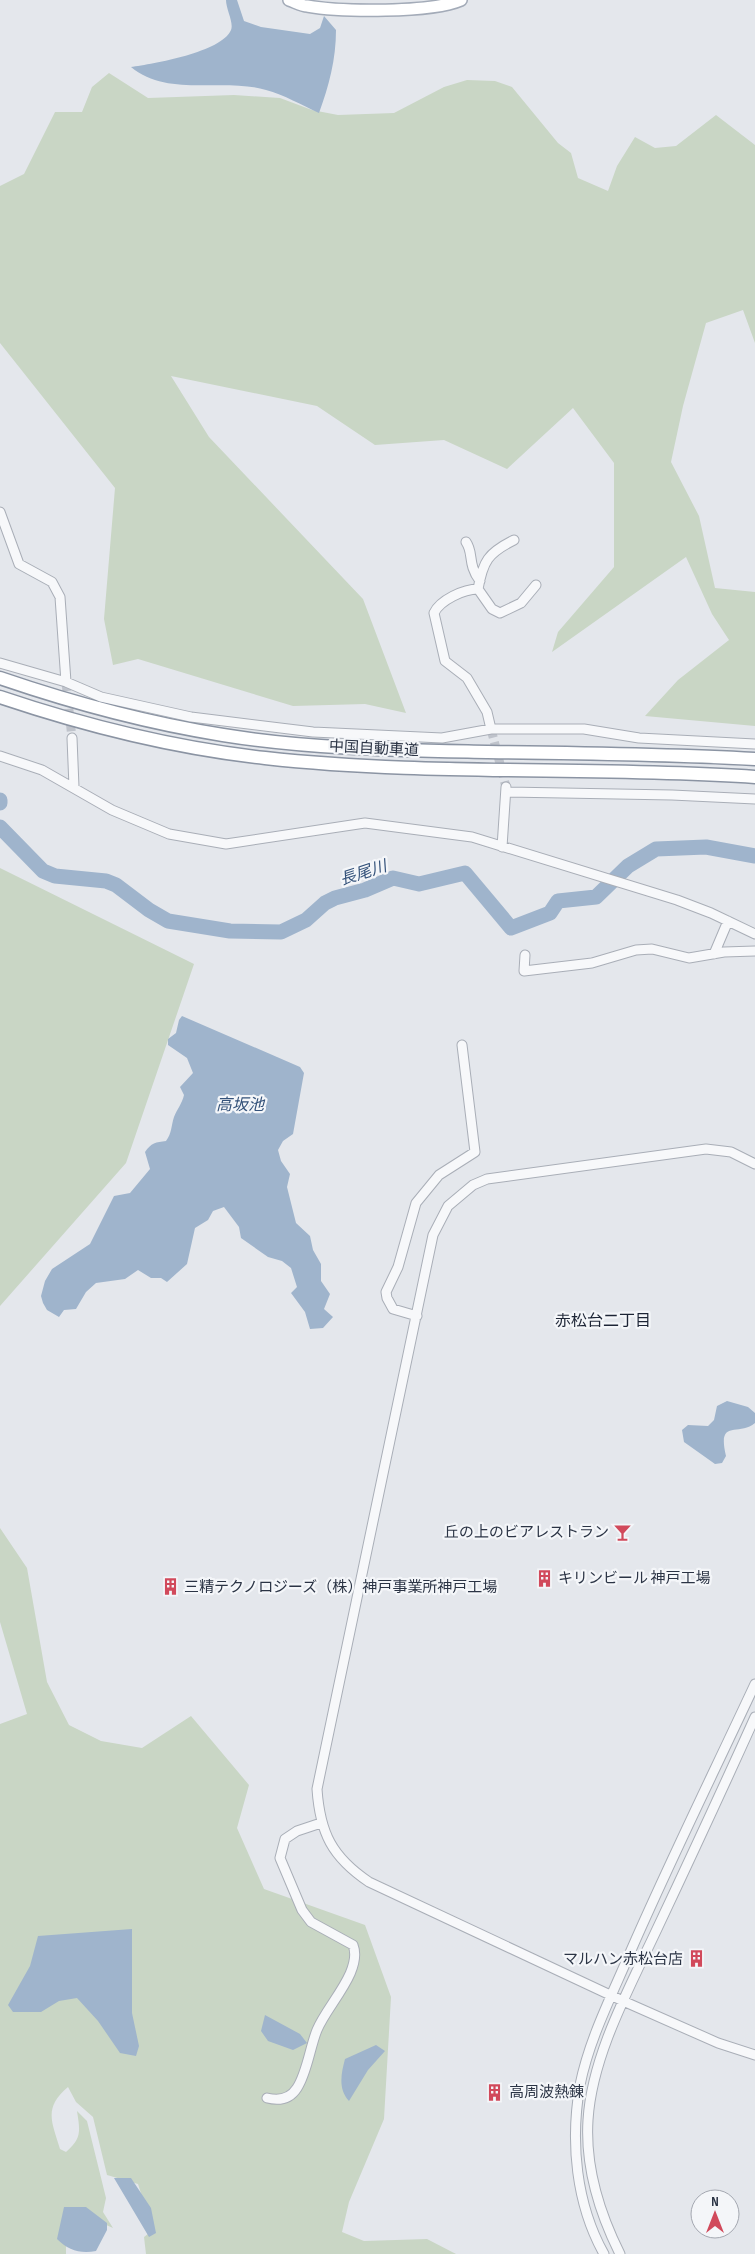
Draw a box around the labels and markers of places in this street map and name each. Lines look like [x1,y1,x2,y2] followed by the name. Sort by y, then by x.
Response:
[613,1522,633,1542] bar icon: 丘の上のビアレストラン
[444,1523,609,1542] place label: 丘の上のビアレストラン
[534,1568,554,1588] building icon: キリンビール 神戸工場
[558,1569,710,1588] place label: キリンビール 神戸工場
[160,1577,180,1597] building icon: 三精テクノロジーズ（株）神戸事業所神戸工場
[184,1578,497,1597] place label: 三精テクノロジーズ（株）神戸事業所神戸工場
[687,1949,707,1969] building icon: マルハン赤松台店
[563,1950,683,1969] place label: マルハン赤松台店
[485,2082,505,2102] building icon: 高周波熱錬
[509,2083,584,2102] place label: 高周波熱錬

